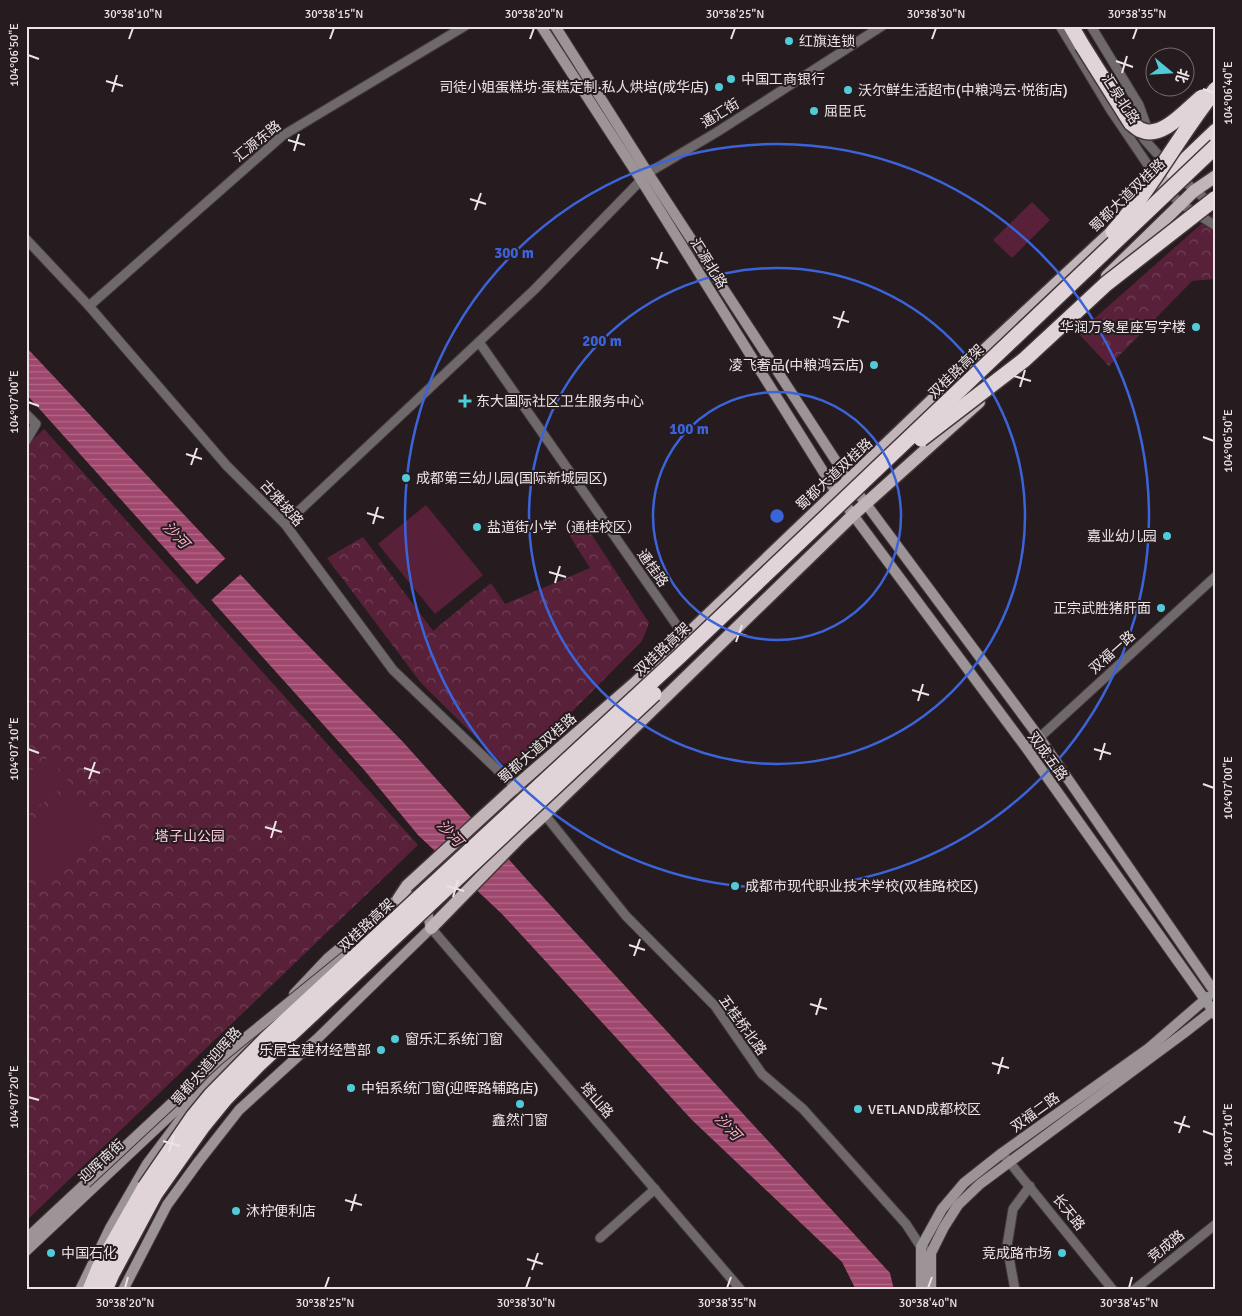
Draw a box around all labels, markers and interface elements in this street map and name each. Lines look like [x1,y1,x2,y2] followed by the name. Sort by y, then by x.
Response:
[104,7,162,22] text: 30°38'10"N
[305,7,363,22] text: 30°38'15"N
[505,7,563,22] text: 30°38'20"N
[706,7,764,22] text: 30°38'25"N
[907,7,965,22] text: 30°38'30"N
[1108,7,1166,22] text: 30°38'35"N
[7,23,22,87] text: 104°06'50"E
[799,33,855,50] place label: 红旗连锁
[783,35,795,47] marker: 红旗连锁
[1144,48,1194,98] north arrow
[1221,61,1236,125] text: 104°06'40"E
[1172,67,1192,85] text: 北
[741,71,825,88] place label: 中国工商银行
[1098,71,1143,127] street label: 汇泉北路
[725,73,737,85] marker: 中国工商银行
[439,79,709,96] place label: 司徒小姐蛋糕坊·蛋糕定制·私人烘培(成华店)
[713,81,725,93] marker: 司徒小姐蛋糕坊·蛋糕定制·私人烘培(成华店)
[858,82,1068,99] place label: 沃尔鲜生活超市(中粮鸿云·悦街店)
[842,84,854,96] marker: 沃尔鲜生活超市(中粮鸿云·悦街店)
[698,95,743,132] street label: 通汇街
[824,103,866,120] place label: 屈臣氏
[808,105,820,117] marker: 屈臣氏
[230,117,284,166] street label: 汇源东路
[1086,155,1168,236] street label: 蜀都大道双桂路
[687,235,731,292] street label: 汇源北路
[494,244,534,262] text: 300 m
[1060,319,1186,336] place label: 华润万象星座写字楼
[1190,321,1202,333] marker: 华润万象星座写字楼
[582,332,622,350] text: 200 m
[925,341,987,402] street label: 双桂路高架
[729,357,864,374] place label: 凌飞奢品(中粮鸿云店)
[868,359,880,371] marker: 凌飞奢品(中粮鸿云店)
[7,370,22,434] text: 104°07'00"E
[476,393,644,410] place label: 东大国际社区卫生服务中心
[458,394,472,408] marker: 东大国际社区卫生服务中心
[1221,409,1236,473] text: 104°06'50"E
[669,420,709,438] text: 100 m
[793,435,876,514] street label: 蜀都大道双桂路
[416,470,607,487] place label: 成都第三幼儿园(国际新城园区)
[400,472,412,484] marker: 成都第三幼儿园(国际新城园区)
[257,477,307,530] street label: 古雅坡路
[768,507,786,525] centre of rings
[159,518,195,554] water label: 沙河
[487,519,641,536] place label: 盐道街小学（通桂校区）
[471,521,483,533] marker: 盐道街小学（通桂校区）
[1087,528,1157,545] place label: 嘉业幼儿园
[1161,530,1173,542] marker: 嘉业幼儿园
[634,546,672,590] street label: 通桂路
[1053,600,1151,617] place label: 正宗武胜猪肝面
[1155,602,1167,614] marker: 正宗武胜猪肝面
[631,619,694,679] street label: 双桂路高架
[1086,627,1139,677] street label: 双福一路
[495,710,580,787] street label: 蜀都大道双桂路
[7,717,22,781] text: 104°07'10"E
[1024,729,1071,784] street label: 双成五路
[1221,756,1236,820] text: 104°07'00"E
[433,816,469,852] water label: 沙河
[155,828,225,845] park label: 塔子山公园
[745,878,978,895] place label: 成都市现代职业技术学校(双桂路校区)
[729,880,741,892] marker: 成都市现代职业技术学校(双桂路校区)
[335,895,398,955] street label: 双桂路高架
[715,992,770,1059] street label: 五桂桥北路
[168,1024,245,1109] street label: 蜀都大道迎晖路
[405,1031,503,1048] place label: 窗乐汇系统门窗
[389,1033,401,1045] marker: 窗乐汇系统门窗
[259,1042,371,1059] place label: 乐居宝建材经营部
[375,1044,387,1056] marker: 乐居宝建材经营部
[7,1065,22,1129] text: 104°07'20"E
[576,1079,617,1122] street label: 塔山路
[361,1080,538,1097] place label: 中铝系统门窗(迎晖路辅路店)
[345,1082,357,1094] marker: 中铝系统门窗(迎晖路辅路店)
[1008,1089,1063,1136] street label: 双福二路
[514,1098,526,1110] marker: 鑫然门窗
[868,1101,981,1118] place label: VETLAND成都校区
[852,1103,864,1115] marker: VETLAND成都校区
[1221,1103,1236,1167] text: 104°07'10"E
[711,1110,747,1146] water label: 沙河
[492,1112,548,1129] place label: 鑫然门窗
[75,1136,128,1187] street label: 迎晖南街
[1049,1191,1088,1234] street label: 长天路
[246,1203,316,1220] place label: 沐柠便利店
[230,1205,242,1217] marker: 沐柠便利店
[1145,1227,1188,1266] street label: 竞成路
[61,1245,117,1262] place label: 中国石化
[982,1245,1052,1262] place label: 竞成路市场
[45,1247,57,1259] marker: 中国石化
[1056,1247,1068,1259] marker: 竞成路市场
[96,1296,154,1311] text: 30°38'20"N
[296,1296,354,1311] text: 30°38'25"N
[497,1296,555,1311] text: 30°38'30"N
[698,1296,756,1311] text: 30°38'35"N
[899,1296,957,1311] text: 30°38'40"N
[1100,1296,1158,1311] text: 30°38'45"N

